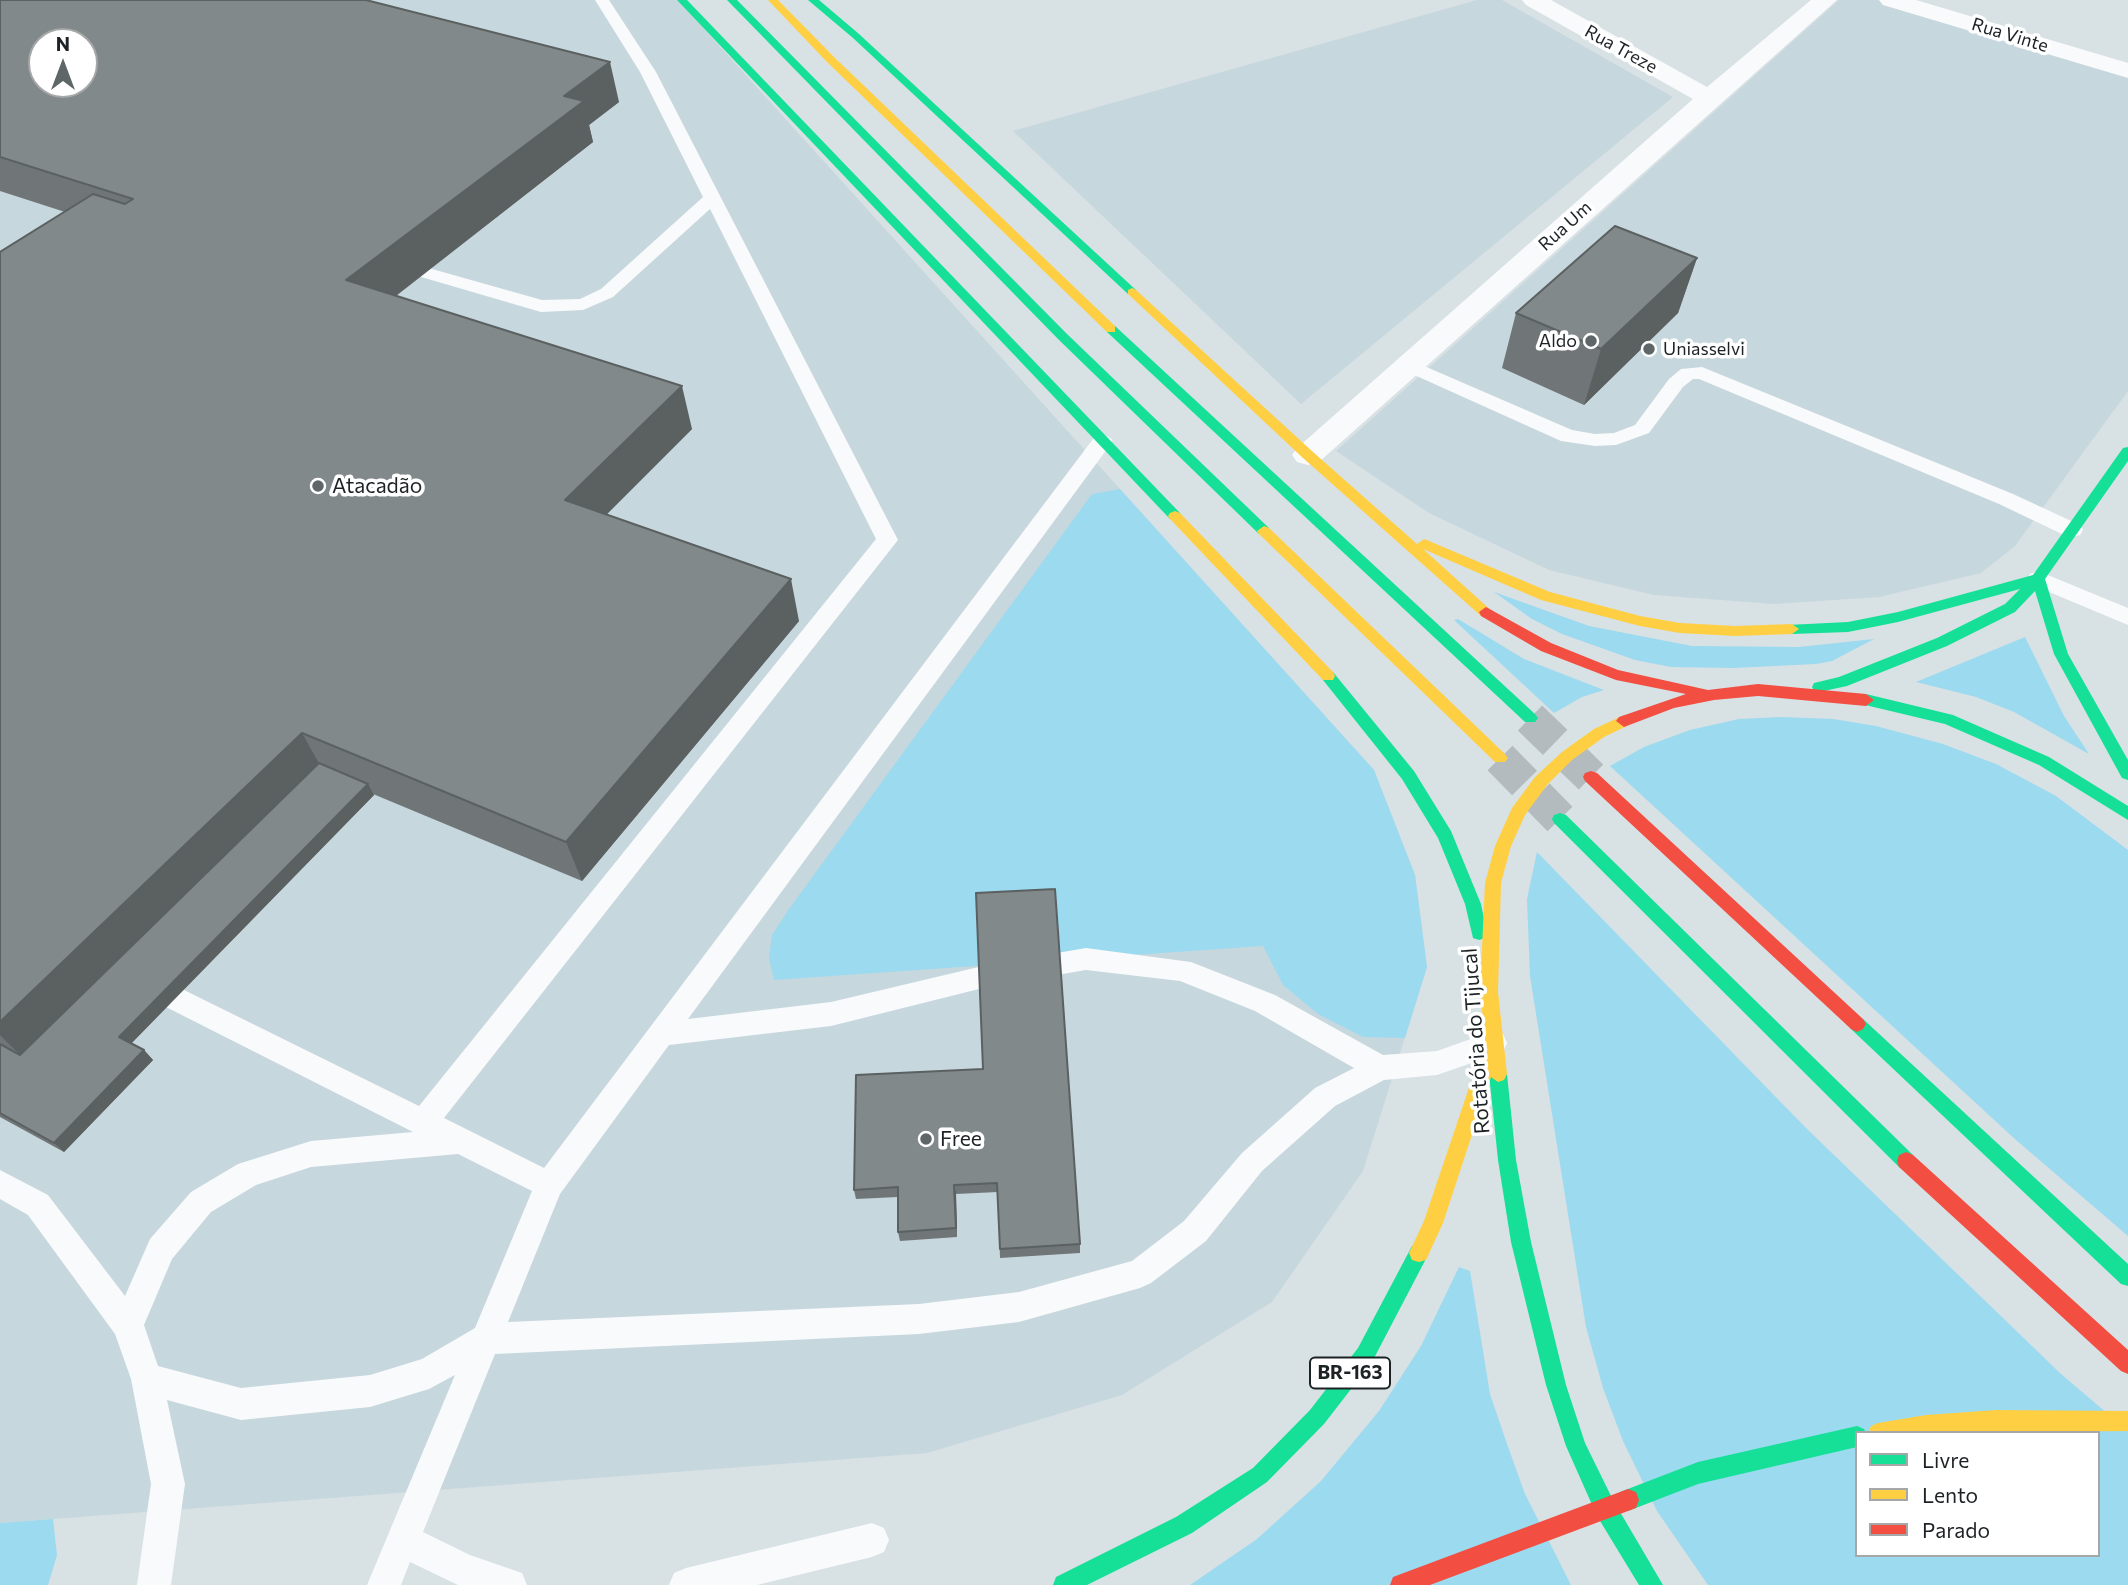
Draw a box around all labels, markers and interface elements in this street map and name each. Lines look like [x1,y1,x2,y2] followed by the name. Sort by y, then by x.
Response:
[1969,13,2051,57] street label: Rua Vinte
[1581,20,1661,78] street label: Rua Treze
[28,28,98,98] north arrow
[56,32,70,55] text: N
[1534,197,1596,255] street label: Rua Um
[1539,330,1577,352] place label: Aldo
[1583,333,1599,349] marker: Aldo
[1663,338,1745,360] place label: Uniasselvi
[1641,341,1657,357] marker: Uniasselvi
[332,473,422,499] place label: Atacadão
[310,478,326,494] marker: Atacadão
[1457,947,1495,1135] street label: Rotatória do Tijucal
[940,1126,982,1152] place label: Free
[918,1131,934,1147] marker: Free
[1310,1358,1390,1388] road number: BR-163
[1855,1431,2100,1557] legend
[1922,1447,1969,1472] text: Livre
[1922,1482,1978,1507] text: Lento
[1922,1517,1990,1542] text: Parado

